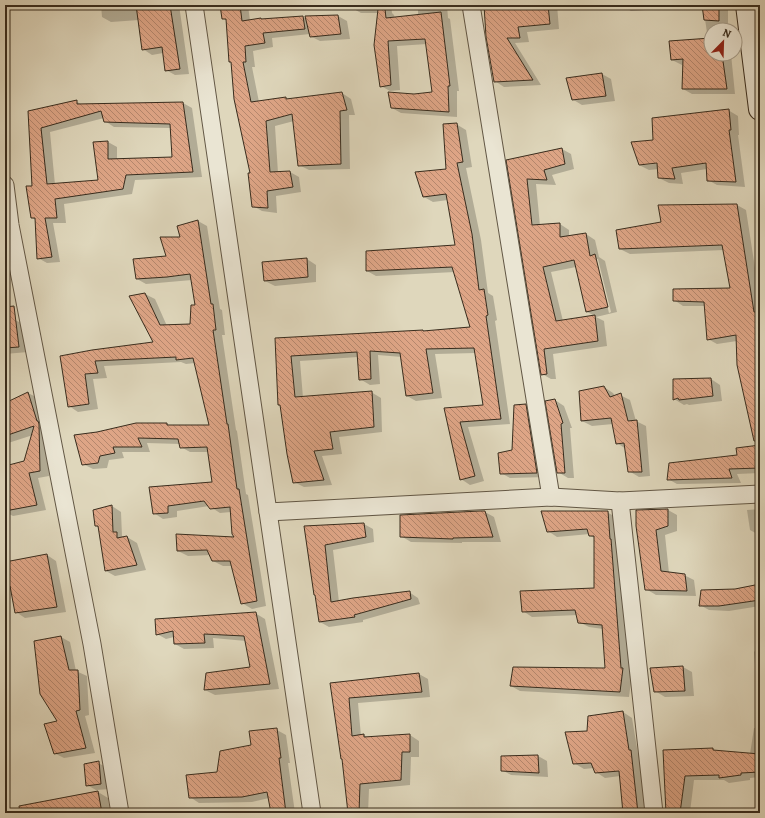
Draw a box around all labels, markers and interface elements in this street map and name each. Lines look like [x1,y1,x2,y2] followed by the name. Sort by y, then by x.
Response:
[703,22,743,62] north arrow
[720,25,733,42] text: N

